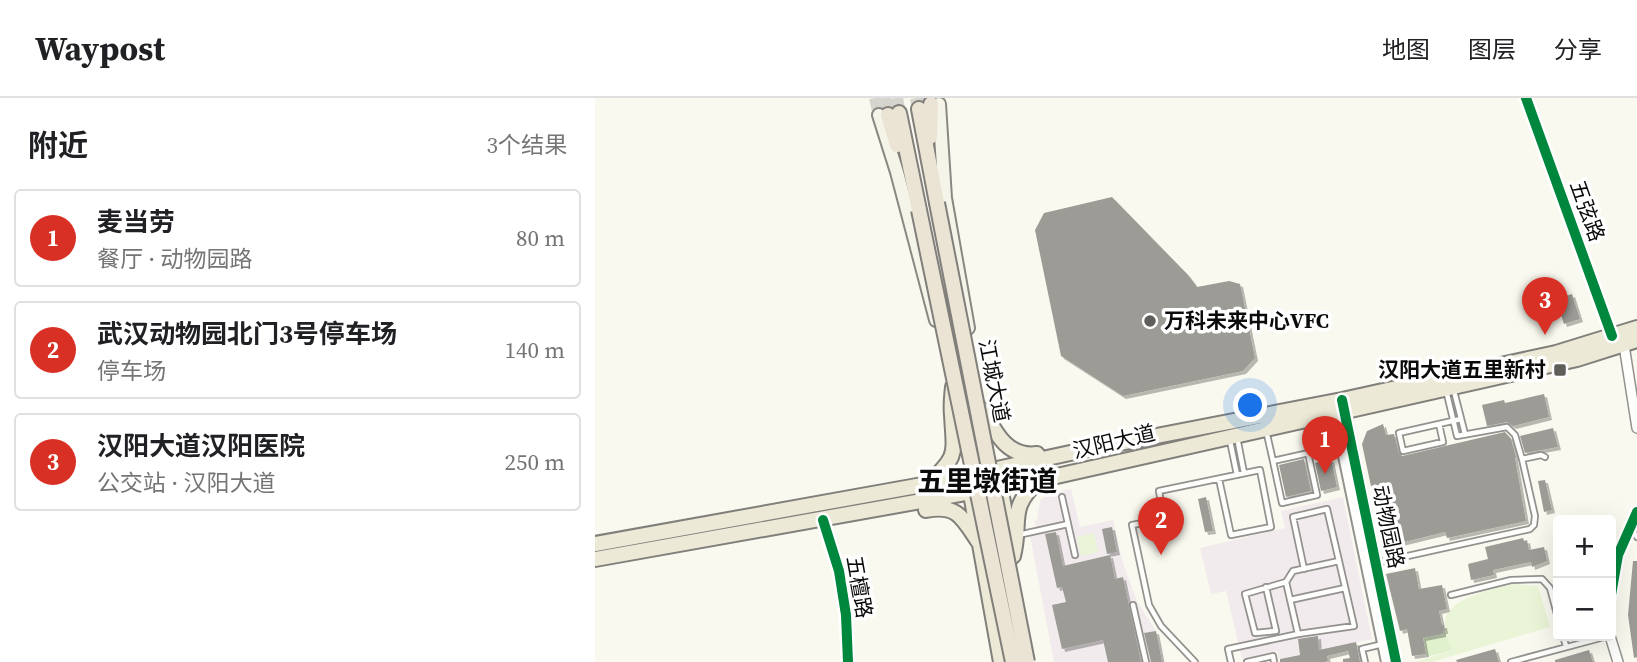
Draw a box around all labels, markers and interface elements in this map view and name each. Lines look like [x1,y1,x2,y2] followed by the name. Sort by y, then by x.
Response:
[35,26,165,71] text: Waypost
[1382,33,1430,66] text: 地图
[1468,33,1516,66] text: 图层
[1554,33,1602,66] text: 分享
[28,125,88,166] text: 附近
[487,129,567,161] text: 3个结果
[1563,176,1612,245] street label: 五弦路
[97,204,175,240] text: 麦当劳
[47,222,59,254] text: 1
[516,222,565,254] text: 80 m
[97,243,253,275] text: 餐厅 · 动物园路
[1522,277,1568,335] pin: 3
[1164,306,1329,335] place label: 万科未来中心VFC
[1142,313,1158,329] marker: 万科未来中心VFC
[97,316,397,352] text: 武汉动物园北门3号停车场
[47,334,59,366] text: 2
[504,334,565,366] text: 140 m
[972,337,1017,425] street label: 江城大道
[97,355,166,387] text: 停车场
[1378,355,1546,384] place label: 汉阳大道五里新村
[1552,362,1568,378] marker: 汉阳大道五里新村
[1233,388,1267,422] your location
[1302,416,1348,474] pin: 1
[1070,418,1158,465] street label: 汉阳大道
[97,428,305,464] text: 汉阳大道汉阳医院
[47,446,59,478] text: 3
[504,446,565,478] text: 250 m
[917,462,1057,500] district label: 五里墩街道
[97,467,276,499] text: 公交站 · 汉阳大道
[1366,483,1411,571] street label: 动物园路
[1138,497,1184,555] pin: 2
[1553,515,1616,641] map controls
[1553,515,1616,578] button: +
[840,553,879,620] street label: 五檀路
[1553,578,1616,641] button: −

